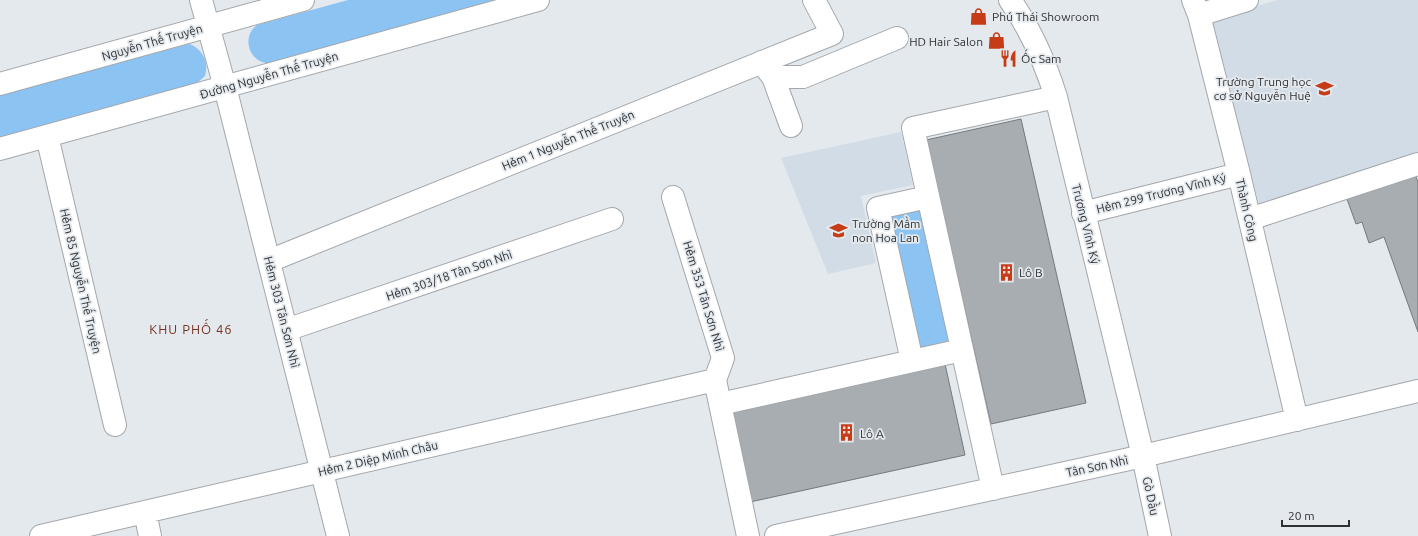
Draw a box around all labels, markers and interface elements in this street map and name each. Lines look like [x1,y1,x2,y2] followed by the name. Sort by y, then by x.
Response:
[969,6,989,26] shop icon: Phú Thái Showroom
[992,10,1099,23] place label: Phú Thái Showroom
[100,20,204,64] street label: Nguyễn Thế Truyện
[986,31,1006,51] shop icon: HD Hair Salon
[909,35,983,48] place label: HD Hair Salon
[198,48,340,102] street label: Đường Nguyễn Thế Truyện
[998,48,1018,68] restaurant icon: Ốc Sam
[1021,49,1061,65] place label: Ốc Sam
[1214,75,1311,103] place label: Trường Trung học cơ sở Nguyễn Huệ
[1314,78,1334,98] school or university icon: Trường Trung học cơ sở Nguyễn Huệ
[500,107,637,173] street label: Hẻm 1 Nguyễn Thế Truyện
[1095,171,1227,215] street label: Hẻm 299 Trương Vĩnh Ký
[1233,177,1261,243] street label: Thành Công
[1070,183,1102,265] street label: Trương Vĩnh Ký
[57,207,105,355] street label: Hẻm 85 Nguyễn Thế Truyện
[852,216,920,244] place label: Trường Mầm non Hoa Lan
[829,220,849,240] school or university icon: Trường Mầm non Hoa Lan
[681,239,727,353] street label: Hẻm 353 Tân Sơn Nhì
[384,247,514,303] street label: Hẻm 303/18 Tân Sơn Nhì
[262,255,302,369] street label: Hẻm 303 Tân Sơn Nhì
[996,262,1016,282] building icon: Lô B
[1019,266,1043,279] place label: Lô B
[149,318,233,336] district label: KHU PHỐ 46
[837,423,857,443] building icon: Lô A
[860,427,884,440] place label: Lô A
[317,438,439,479] street label: Hẻm 2 Diệp Minh Châu
[1065,453,1129,479] street label: Tân Sơn Nhì
[1141,475,1162,517] street label: Gò Dầu
[1282,502,1349,528] scale bar
[1288,509,1315,522] text: 20 m

